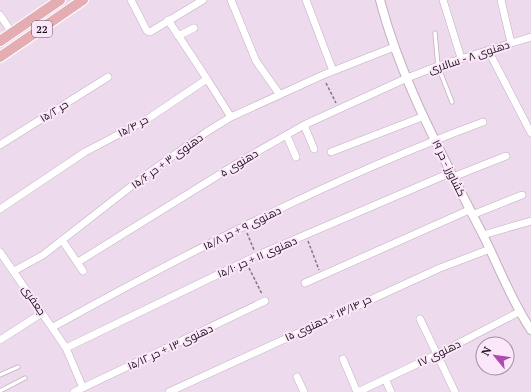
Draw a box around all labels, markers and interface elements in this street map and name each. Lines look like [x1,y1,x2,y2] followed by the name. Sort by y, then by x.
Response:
[32,21,52,37] road number: 22
[427,37,511,77] street label: دهنوی ۸ - سالاری
[37,97,71,125] street label: حر ۱۵/۲
[115,112,151,140] street label: حر ۱۵/۴
[128,130,206,192] street label: دهنوی ۳ + حر ۱۵/۶
[429,137,469,199] street label: کشاورز - حر ۱۹
[217,146,261,180] street label: دهنوی ۵
[201,203,283,253] street label: دهنوی ۹ + حر ۱۵/۸
[215,233,299,281] street label: دهنوی ۱۱ + حر ۱۵/۱۰
[19,282,49,318] street label: جعفری
[282,292,374,344] street label: حر ۱۳/۱۴ + دهنوی ۱۵
[125,321,215,373] street label: دهنوی ۱۳ + حر ۱۵/۱۲
[475,336,515,376] north arrow
[415,337,463,369] street label: دهنوی ۱۷
[478,344,495,358] text: N

